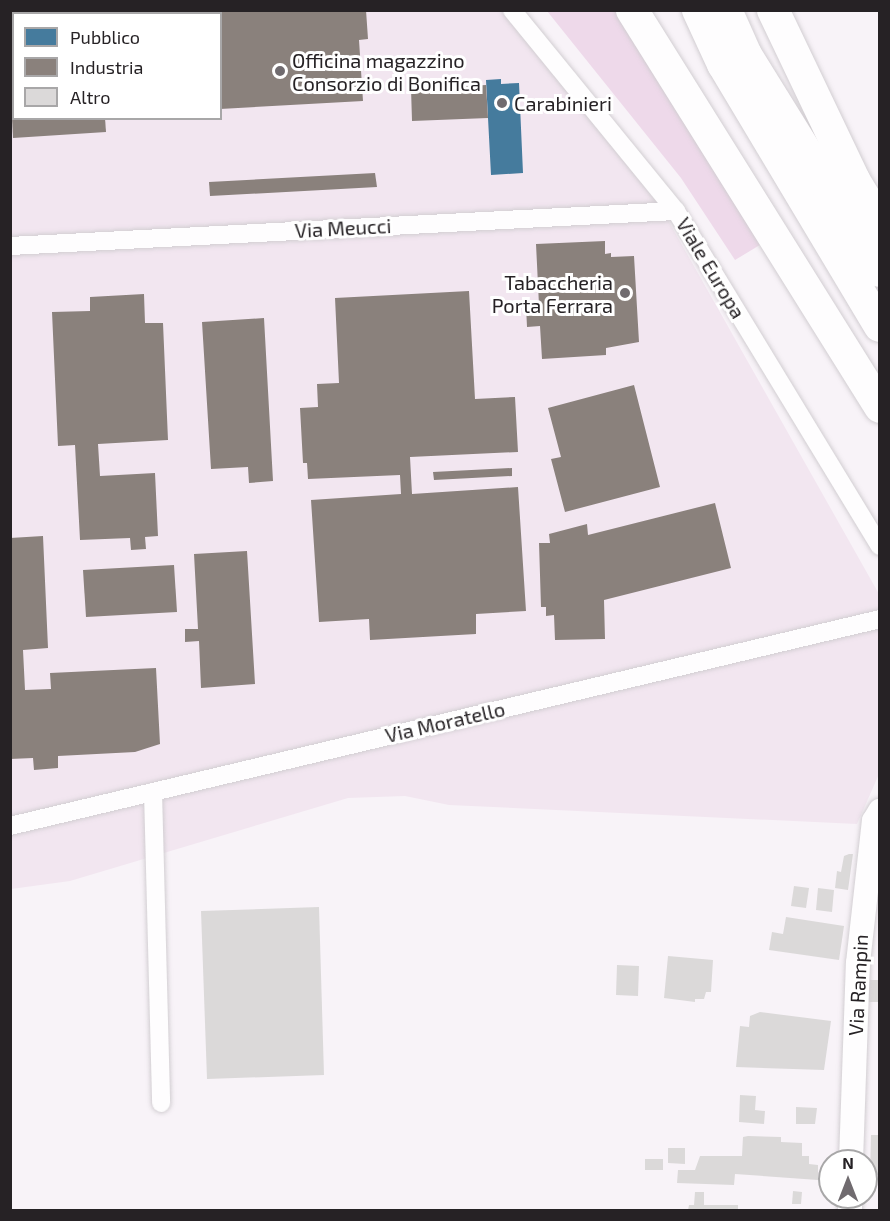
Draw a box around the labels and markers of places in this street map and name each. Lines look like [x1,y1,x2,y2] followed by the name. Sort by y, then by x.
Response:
[292,48,481,95] place label: Officina magazzino Consorzio di Bonifica
[273,64,287,78] marker: Officina magazzino Consorzio di Bonifica
[514,91,612,115] place label: Carabinieri
[495,96,509,110] marker: Carabinieri
[492,270,613,317] place label: Tabaccheria Porta Ferrara
[618,286,632,300] marker: Tabaccheria Porta Ferrara

